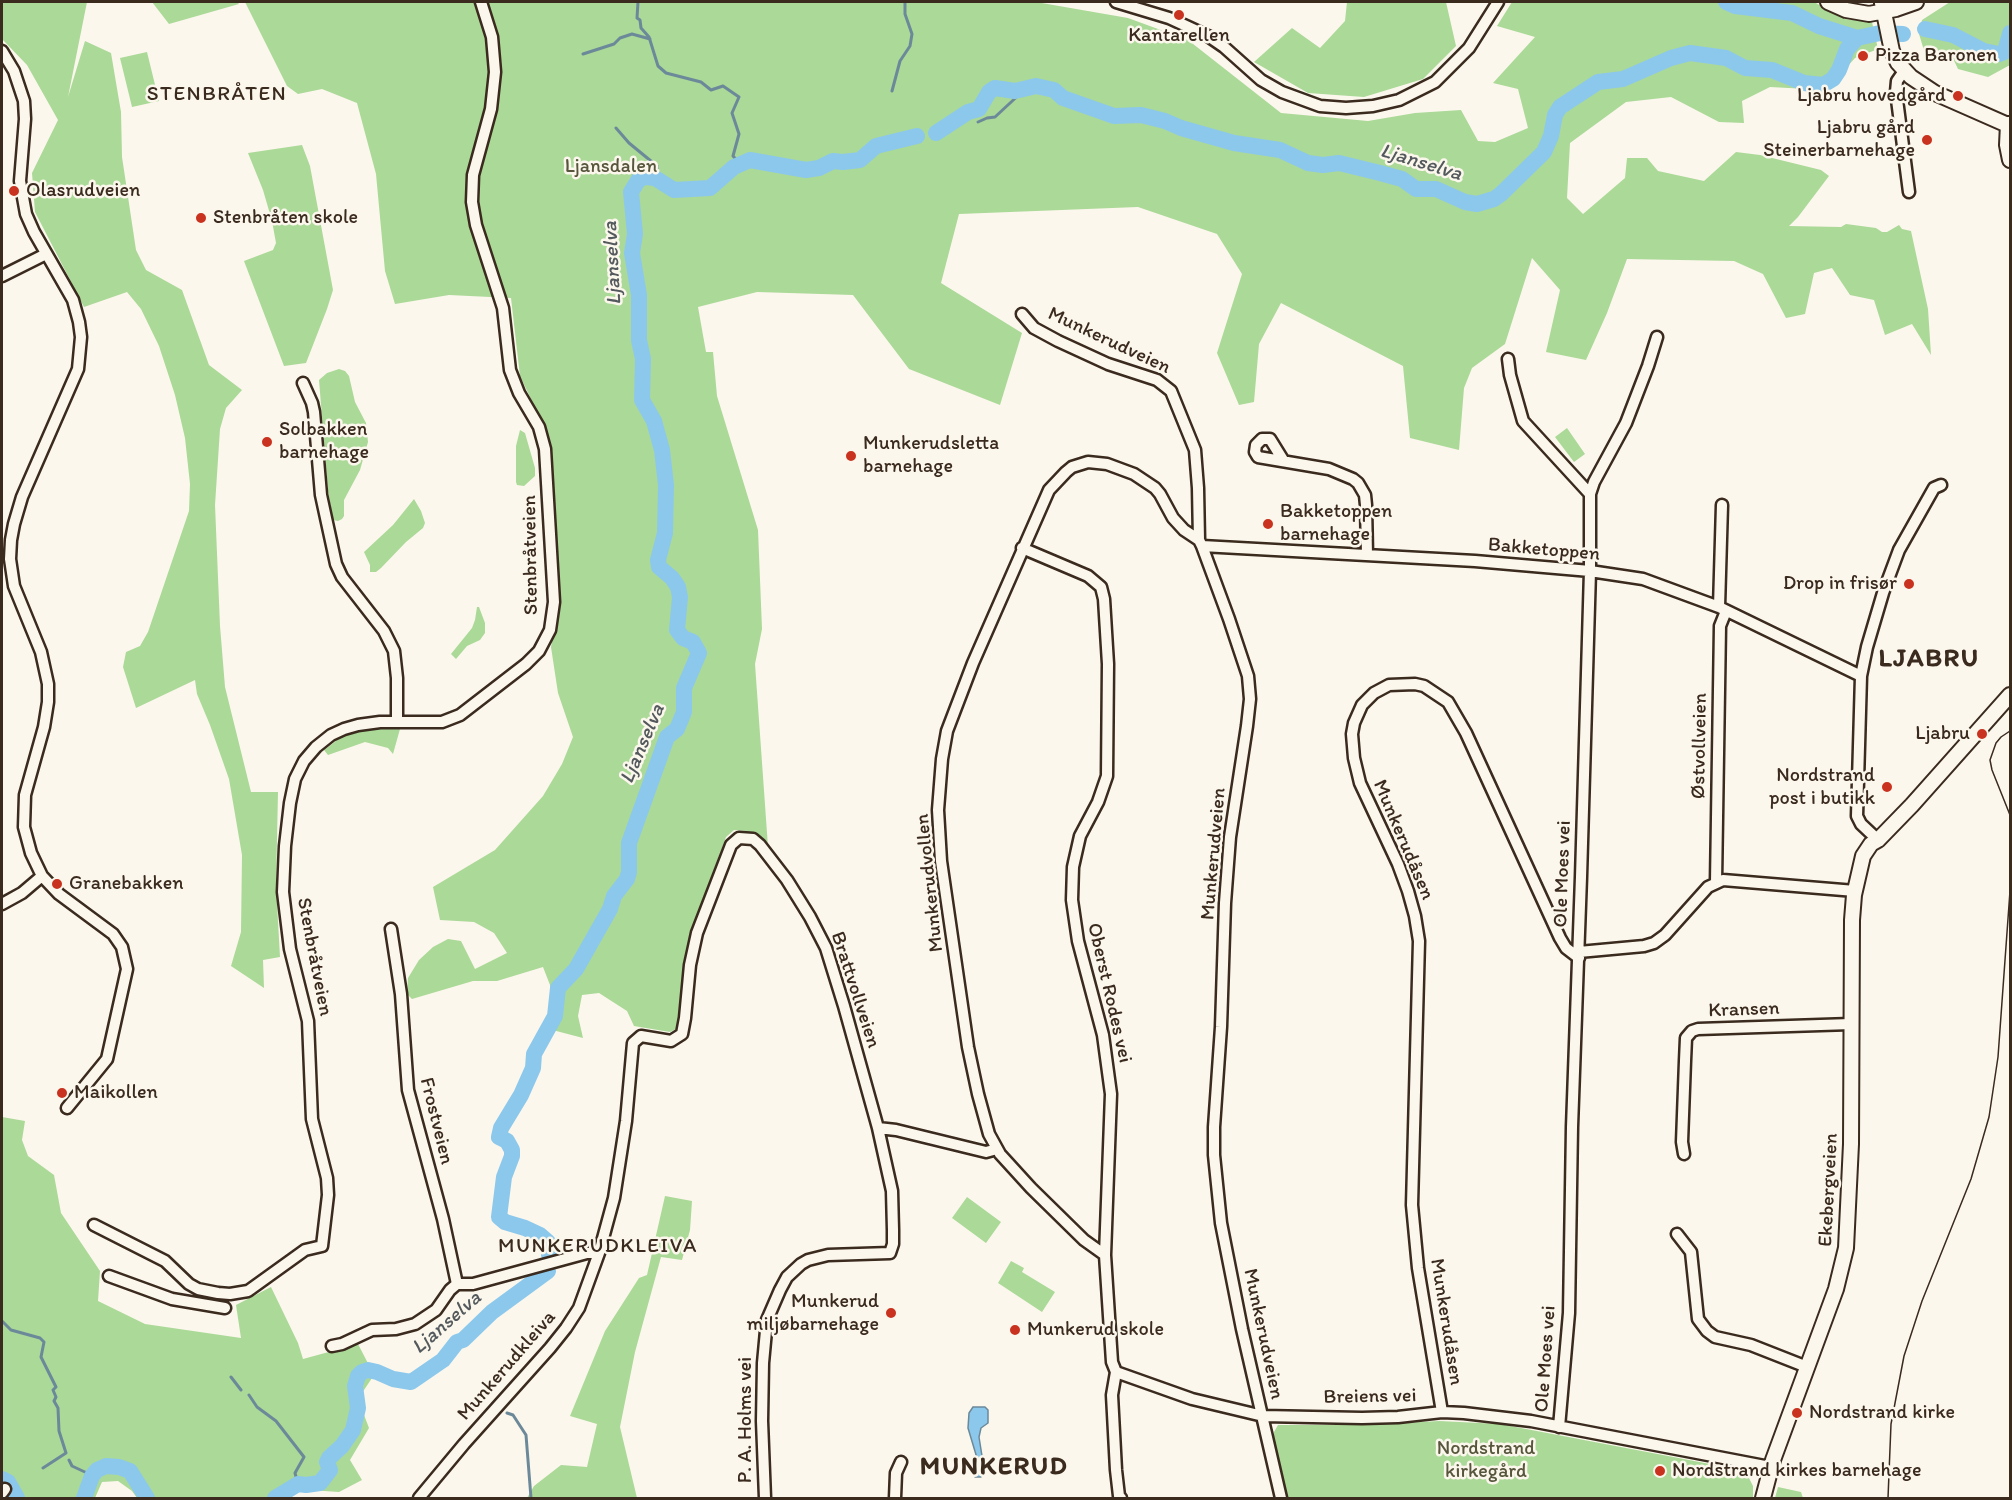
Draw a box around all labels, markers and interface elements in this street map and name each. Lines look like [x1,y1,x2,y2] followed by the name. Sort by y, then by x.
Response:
[1172,8,1186,22] marker: Kantarellen
[1128,24,1230,48] place label: Kantarellen
[1875,44,1997,68] place label: Pizza Baronen
[1856,49,1870,63] marker: Pizza Baronen
[146,82,288,108] district label: STENBRÅTEN
[1797,84,1946,108] place label: Ljabru hovedgård
[1951,89,1965,103] marker: Ljabru hovedgård
[1763,116,1915,163] place label: Ljabru gård Steinerbarnehage
[1920,133,1934,147] marker: Ljabru gård Steinerbarnehage
[1377,139,1465,187] water label: Ljanselva
[565,155,657,179] park label: Ljansdalen
[26,179,140,203] place label: Olasrudveien
[7,184,21,198] marker: Olasrudveien
[213,206,358,230] place label: Stenbråten skole
[194,211,208,225] marker: Stenbråten skole
[598,220,628,306] water label: Ljanselva
[1044,302,1174,380] street label: Munkerudveien
[279,418,369,465] place label: Solbakken barnehage
[863,432,999,479] place label: Munkerudsletta barnehage
[260,435,274,449] marker: Solbakken barnehage
[844,449,858,463] marker: Munkerudsletta barnehage
[518,495,544,615] street label: Stenbråtveien
[1280,500,1392,547] place label: Bakketoppen barnehage
[1261,517,1275,531] marker: Bakketoppen barnehage
[1487,533,1601,567] street label: Bakketoppen
[1783,572,1897,596] place label: Drop in frisør
[1902,577,1916,591] marker: Drop in frisør
[1879,643,1979,675] district label: LJABRU
[1687,693,1713,799] street label: Østvollveien
[615,700,671,788] water label: Ljanselva
[1915,722,1970,746] place label: Ljabru
[1975,727,1989,741] marker: Ljabru
[1769,764,1875,811] place label: Nordstrand post i butikk
[1367,776,1439,904] street label: Munkerudåsen
[1880,780,1894,794] marker: Nordstrand post i butikk
[1196,787,1232,921] street label: Munkerudveien
[911,813,949,953] street label: Munkerudvollen
[1549,820,1577,928] street label: Ole Moes vei
[69,872,184,896] place label: Granebakken
[50,877,64,891] marker: Granebakken
[291,896,337,1018] street label: Stenbråtveien
[1081,921,1137,1065] street label: Oberst Rodes vei
[825,929,885,1051] street label: Brattvollveien
[1708,997,1780,1023] street label: Kransen
[414,1075,458,1167] street label: Frostveien
[74,1081,158,1105] place label: Maikollen
[55,1086,69,1100] marker: Maikollen
[1814,1133,1844,1247] street label: Ekebergveien
[499,1234,697,1260] district label: MUNKERUDKLEIVA
[1424,1257,1468,1387] street label: Munkerudåsen
[1237,1267,1289,1401] street label: Munkerudveien
[407,1286,487,1360] water label: Ljanselva
[747,1290,879,1337] place label: Munkerud miljøbarnehage
[1530,1305,1562,1413] street label: Ole Moes vei
[453,1306,561,1426] street label: Munkerudkleiva
[884,1306,898,1320] marker: Munkerud miljøbarnehage
[1027,1318,1164,1342] place label: Munkerud skole
[1008,1323,1022,1337] marker: Munkerud skole
[734,1357,758,1483] street label: P. A. Holms vei
[1323,1384,1417,1410] street label: Breiens vei
[1809,1401,1955,1425] place label: Nordstrand kirke
[1790,1406,1804,1420] marker: Nordstrand kirke
[1437,1437,1535,1484] park label: Nordstrand kirkegård
[920,1451,1068,1483] district label: MUNKERUD
[1672,1459,1921,1483] place label: Nordstrand kirkes barnehage
[1653,1464,1667,1478] marker: Nordstrand kirkes barnehage

